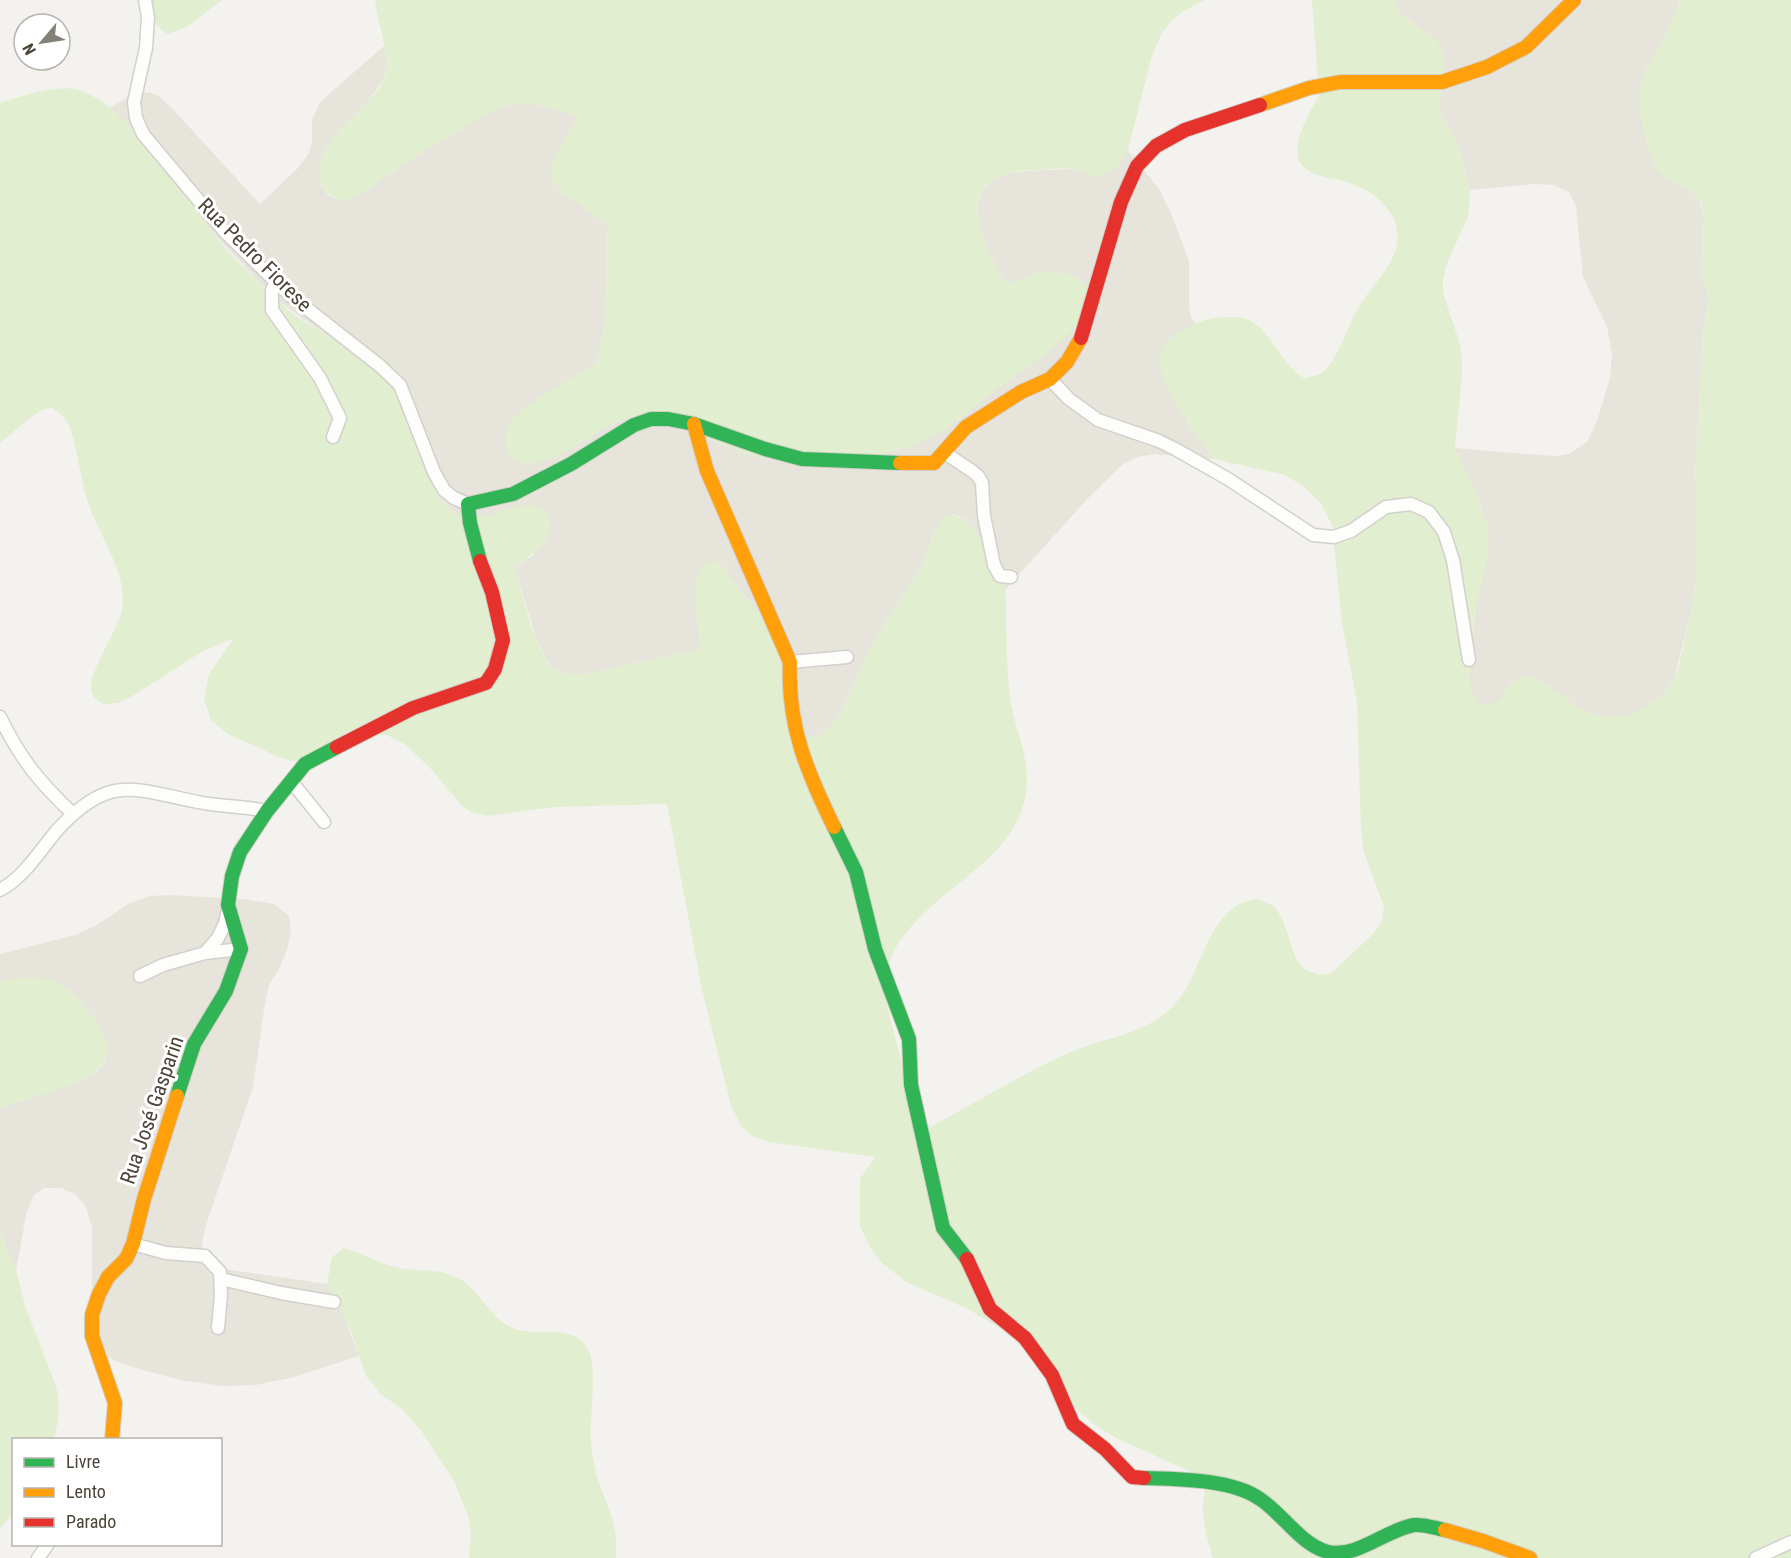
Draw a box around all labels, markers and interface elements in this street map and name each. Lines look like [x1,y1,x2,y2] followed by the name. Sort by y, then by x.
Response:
[12,12,72,72] north arrow
[19,40,40,58] text: N
[193,193,317,317] street label: Rua Pedro Fiorese
[115,1033,189,1187] street label: Rua José Gasparin
[12,1438,222,1546] legend
[66,1451,100,1472] text: Livre
[66,1481,106,1502] text: Lento
[66,1511,116,1532] text: Parado

